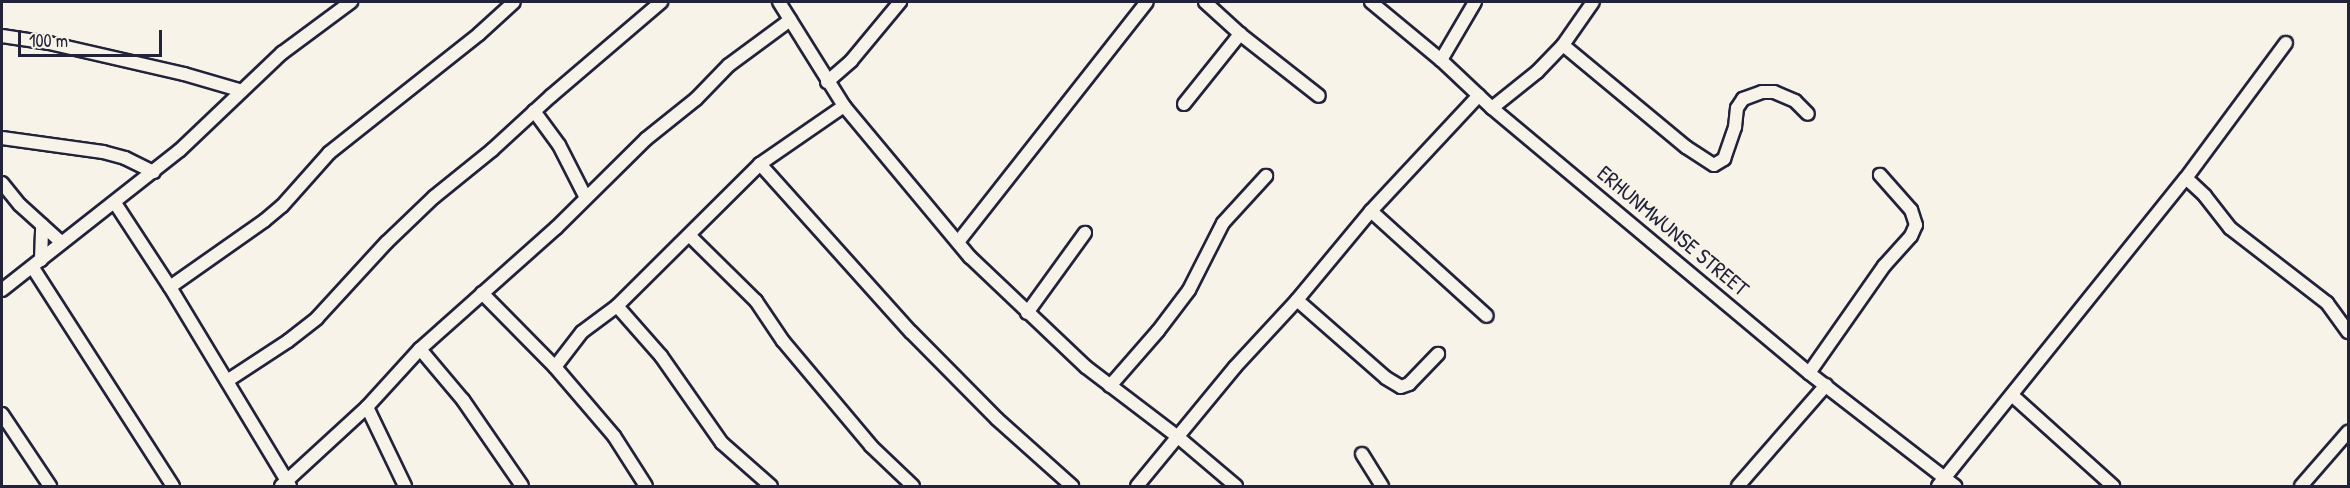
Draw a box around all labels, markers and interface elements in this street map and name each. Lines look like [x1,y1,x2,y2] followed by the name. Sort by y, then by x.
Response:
[21,18,165,56] scale bar
[29,28,68,53] text: 100 m
[1592,160,1754,302] street label: ERHUNMWUNSE STREET

